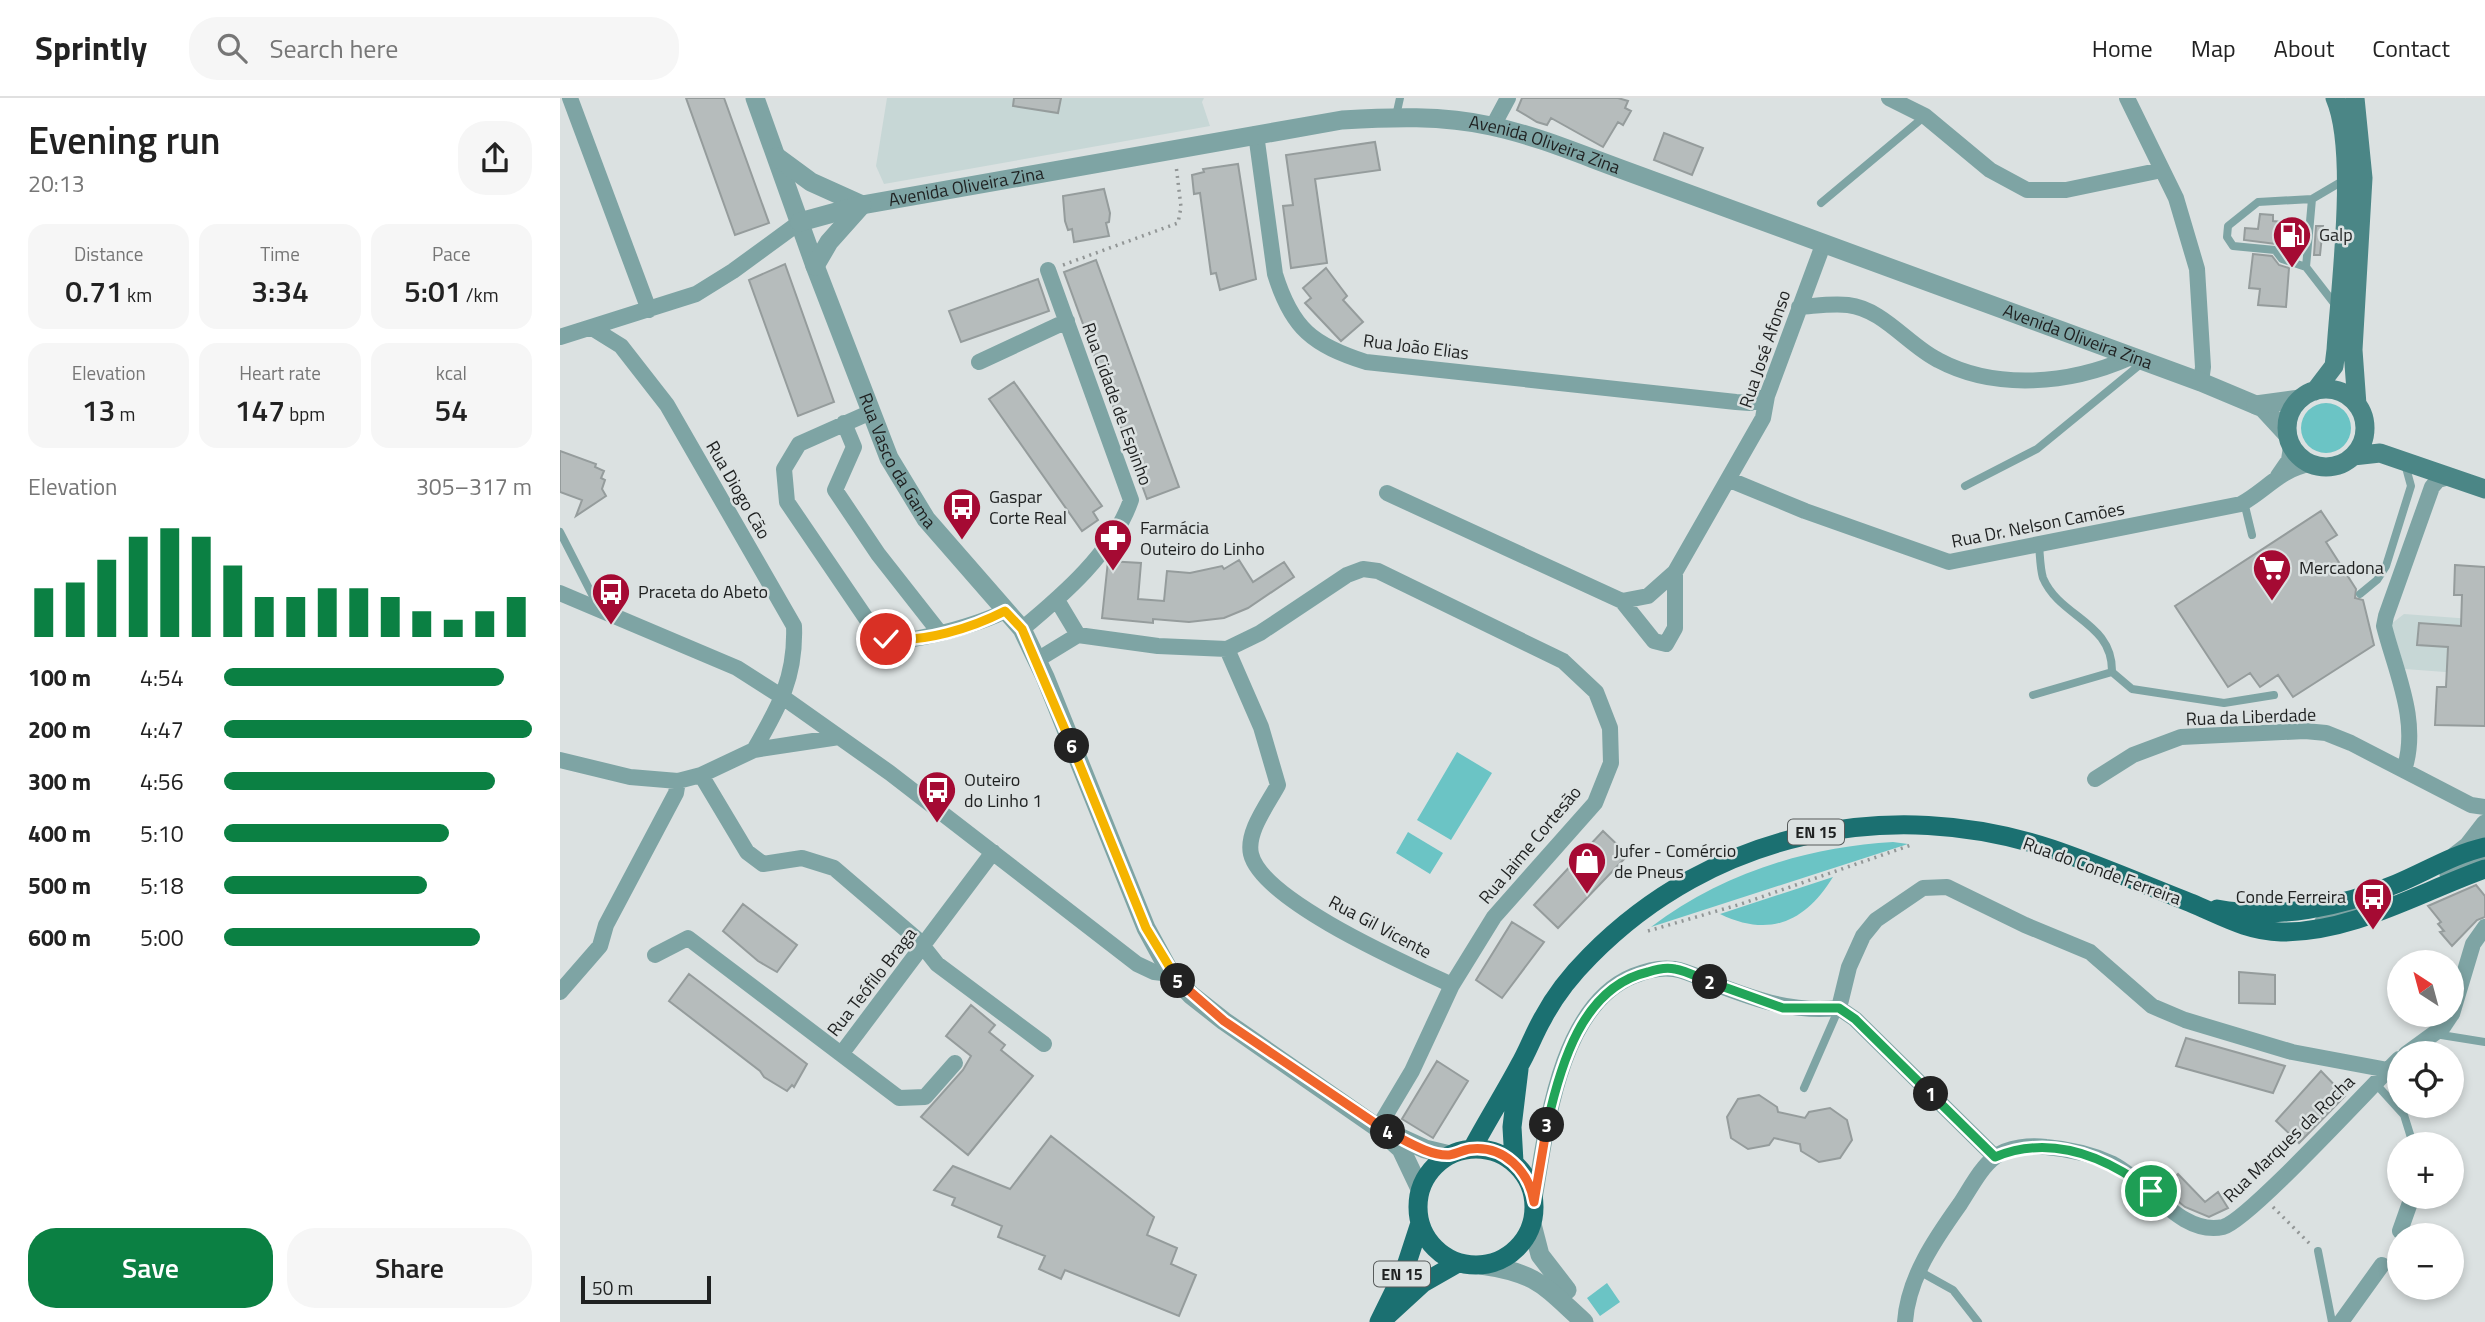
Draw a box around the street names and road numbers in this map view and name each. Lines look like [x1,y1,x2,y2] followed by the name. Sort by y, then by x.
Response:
[1467,108,1624,181] street label: Avenida Oliveira Zina
[886,159,1046,213] street label: Avenida Oliveira Zina
[1732,286,1797,411] street label: Rua José Afonso
[1999,297,2156,376] street label: Avenida Oliveira Zina
[1075,319,1159,489] street label: Rua Cidade de Espinho
[1362,327,1470,366] street label: Rua João Elias
[852,389,942,534] street label: Rua Vasco da Gama
[699,436,778,544] street label: Rua Diogo Cão
[1949,494,2127,555] street label: Rua Dr. Nelson Camões
[2185,701,2317,732] street label: Rua da Liberdade
[1472,780,1587,910] street label: Rua Jaime Cortesão
[1788,820,1844,845] road number: EN 15
[2019,829,2185,912] street label: Rua do Conde Ferreira
[1324,888,1436,965] street label: Rua Gil Vicente
[820,921,923,1042] street label: Rua Teófilo Braga
[2217,1069,2360,1209] street label: Rua Marques da Rocha
[1374,1262,1430,1286] road number: EN 15

